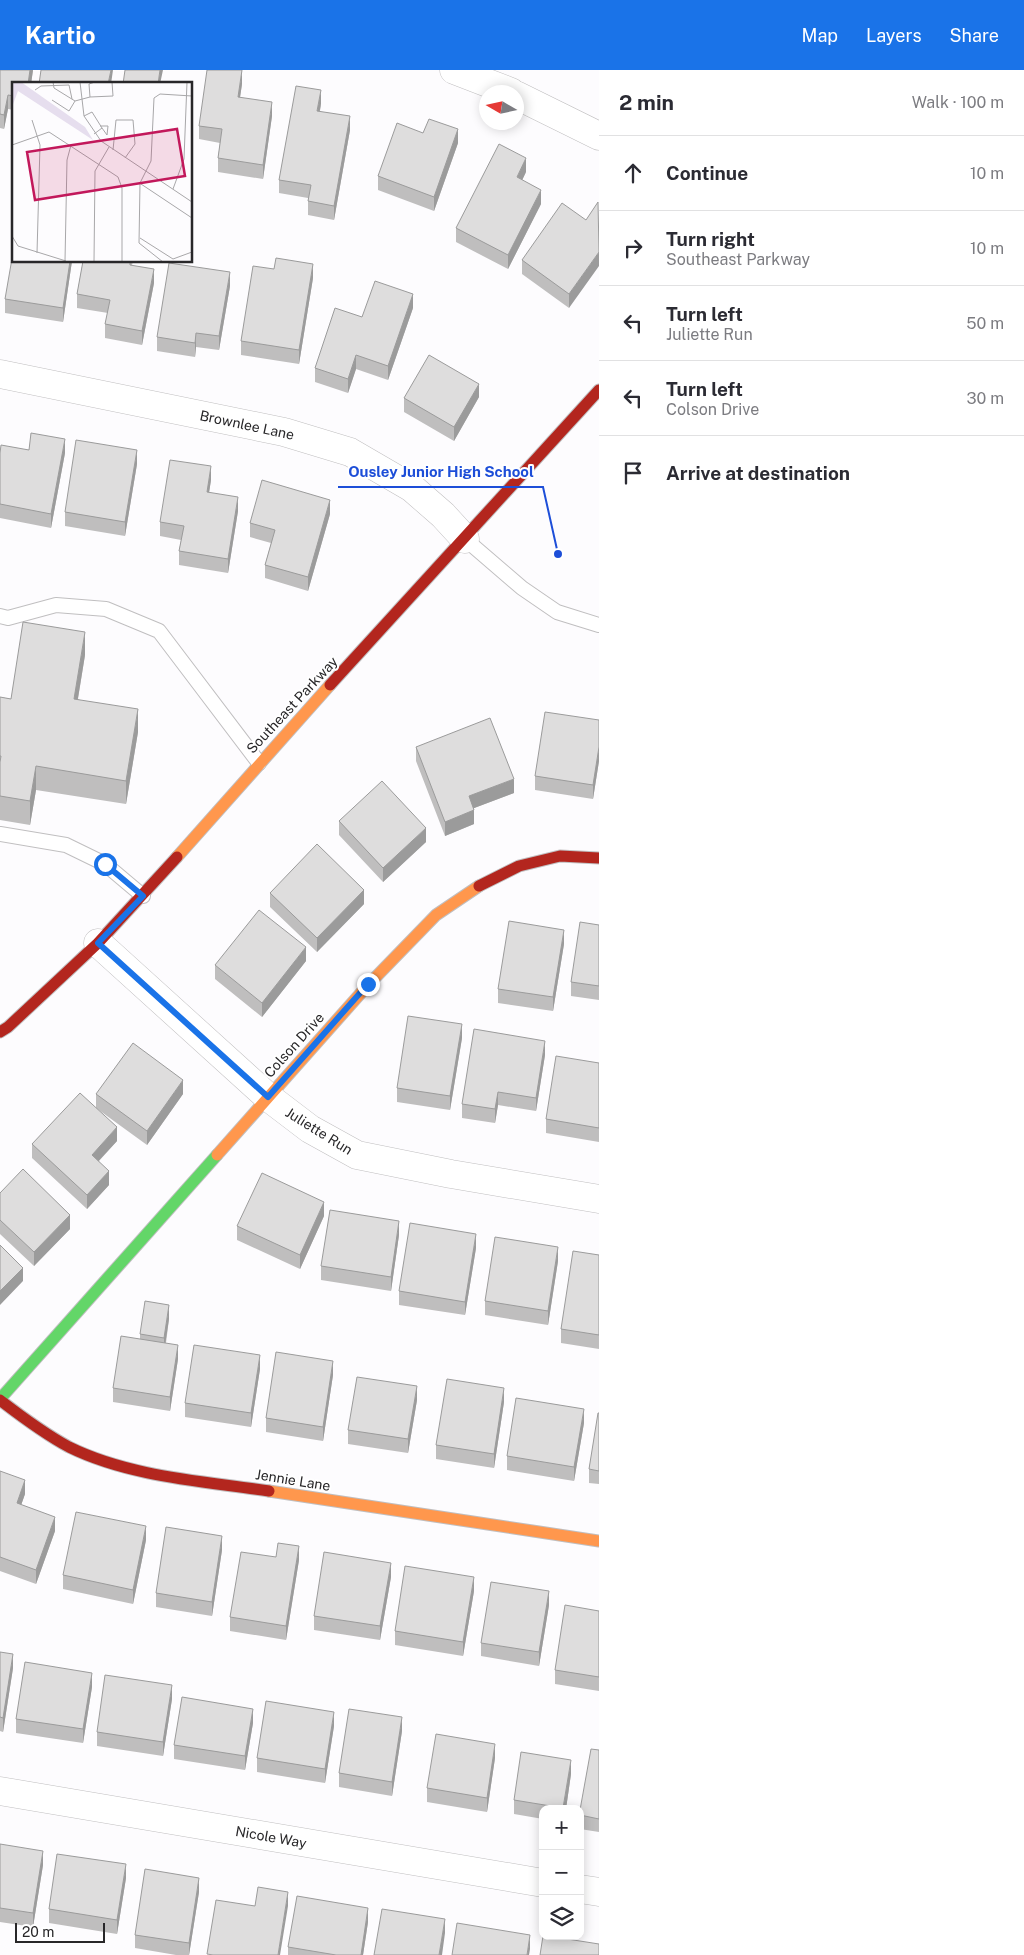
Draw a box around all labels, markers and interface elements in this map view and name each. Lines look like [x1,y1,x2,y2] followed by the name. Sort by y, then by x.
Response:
[25,21,96,49] text: Kartio
[802,25,838,46] text: Map
[866,25,922,46] text: Layers
[950,25,999,46] text: Share
[12,82,192,262] inset map
[479,85,524,130] north arrow
[619,90,674,115] text: 2 min
[912,93,1004,112] text: Walk · 100 m
[619,159,647,187] icon: ahead
[666,162,748,184] text: Continue
[970,164,1004,183] text: 10 m
[666,228,755,250] text: Turn right
[619,234,647,262] icon: right
[970,239,1004,258] text: 10 m
[666,250,810,269] text: Southeast Parkway
[666,303,743,325] text: Turn left
[619,309,647,337] icon: left
[966,314,1004,333] text: 50 m
[666,325,753,344] text: Juliette Run
[666,378,743,400] text: Turn left
[619,384,647,412] icon: left
[967,389,1004,408] text: 30 m
[666,400,759,419] text: Colson Drive
[198,407,296,443] street label: Brownlee Lane
[338,457,543,487] callout: Ousley Junior High School
[619,459,647,487] icon: arrive
[666,462,850,484] text: Arrive at destination
[348,463,534,480] text: Ousley Junior High School
[243,653,341,757] street label: Southeast Parkway
[94,853,117,876] route start
[357,973,380,996] route end
[261,1009,327,1081] street label: Colson Drive
[283,1104,355,1158] street label: Juliette Run
[254,1466,332,1494] street label: Jennie Lane
[539,1805,584,1940] map controls
[539,1805,584,1850] button: +
[234,1823,308,1851] street label: Nicole Way
[539,1850,584,1895] button: −
[539,1895,584,1940] button: layers
[15,1920,105,1943] scale bar
[22,1924,54,1940] text: 20 m

